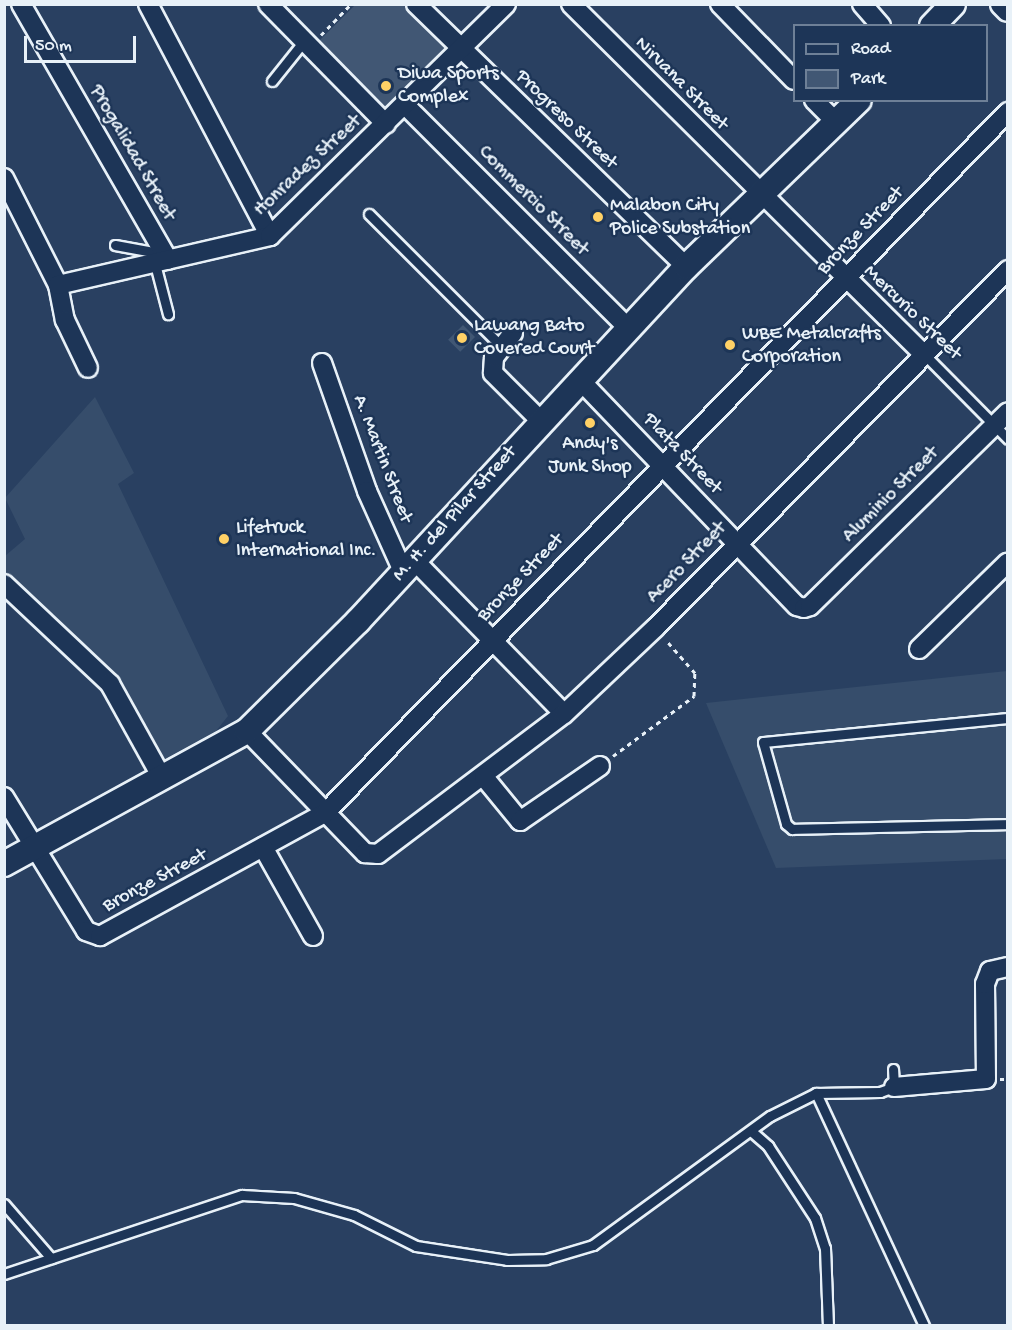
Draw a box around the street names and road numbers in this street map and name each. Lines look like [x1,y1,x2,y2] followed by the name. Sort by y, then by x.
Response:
[629,32,733,136] street label: Nirvana Street
[510,65,622,175] street label: Progreso Street
[84,81,180,225] street label: Progalidad Street
[249,110,367,222] street label: Honradez Street
[473,141,593,261] street label: Commercio Street
[813,182,909,280] street label: Bronze Street
[858,260,966,366] street label: Mercurio Street
[347,392,417,526] street label: A. Martin Street
[637,408,727,500] street label: Plata Street
[388,441,522,587] street label: M. H. del Pilar Street
[838,442,944,548] street label: Aluminio Street
[642,517,732,609] street label: Acero Street
[473,529,569,627] street label: Bronze Street
[99,844,211,918] street label: Bronze Street

